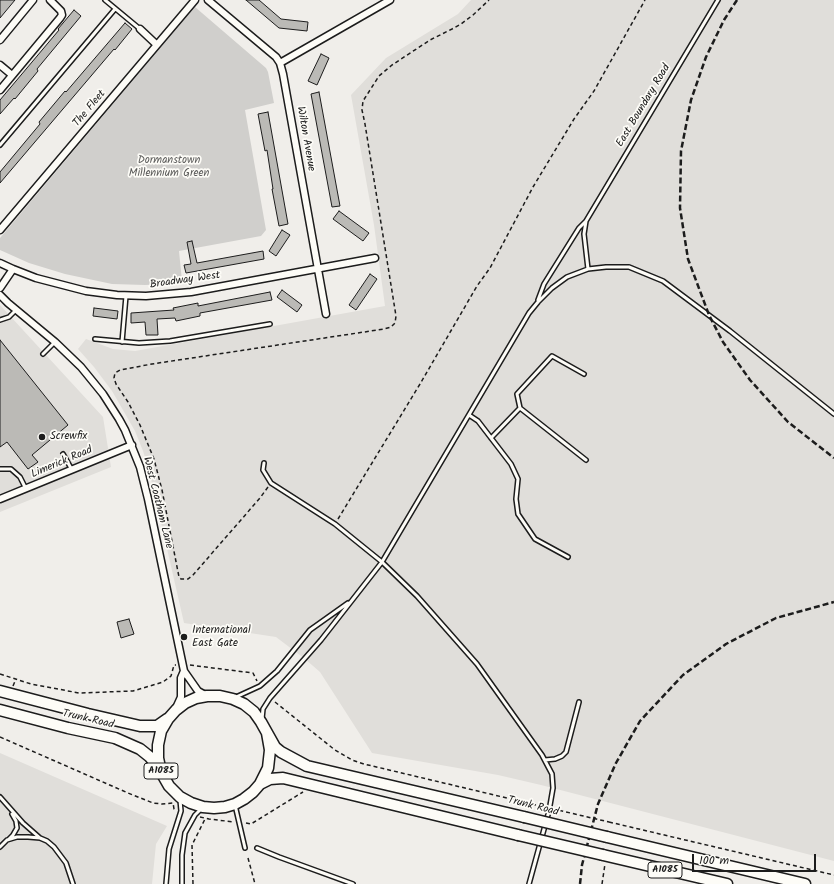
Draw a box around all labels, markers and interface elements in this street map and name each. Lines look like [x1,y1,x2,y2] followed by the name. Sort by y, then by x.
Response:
[614,62,674,150] street label: East Boundary Road
[71,88,109,130] street label: The Fleet
[293,105,317,173] street label: Wilton Avenue
[129,154,209,180] park label: Dormanstown Millennium Green
[149,270,221,292] street label: Broadway West
[50,430,87,444] place label: Screwfix
[37,432,47,442] marker: Screwfix
[29,444,95,482] street label: Limerick Road
[139,456,175,550] street label: West Coatham Lane
[192,624,251,650] place label: International East Gate
[179,632,189,642] marker: International East Gate
[61,708,115,732] street label: Trunk Road
[144,763,178,779] road number: A1085
[506,794,560,820] street label: Trunk Road
[694,846,818,872] scale bar
[699,851,729,870] text: 100 m
[648,862,682,878] road number: A1085

